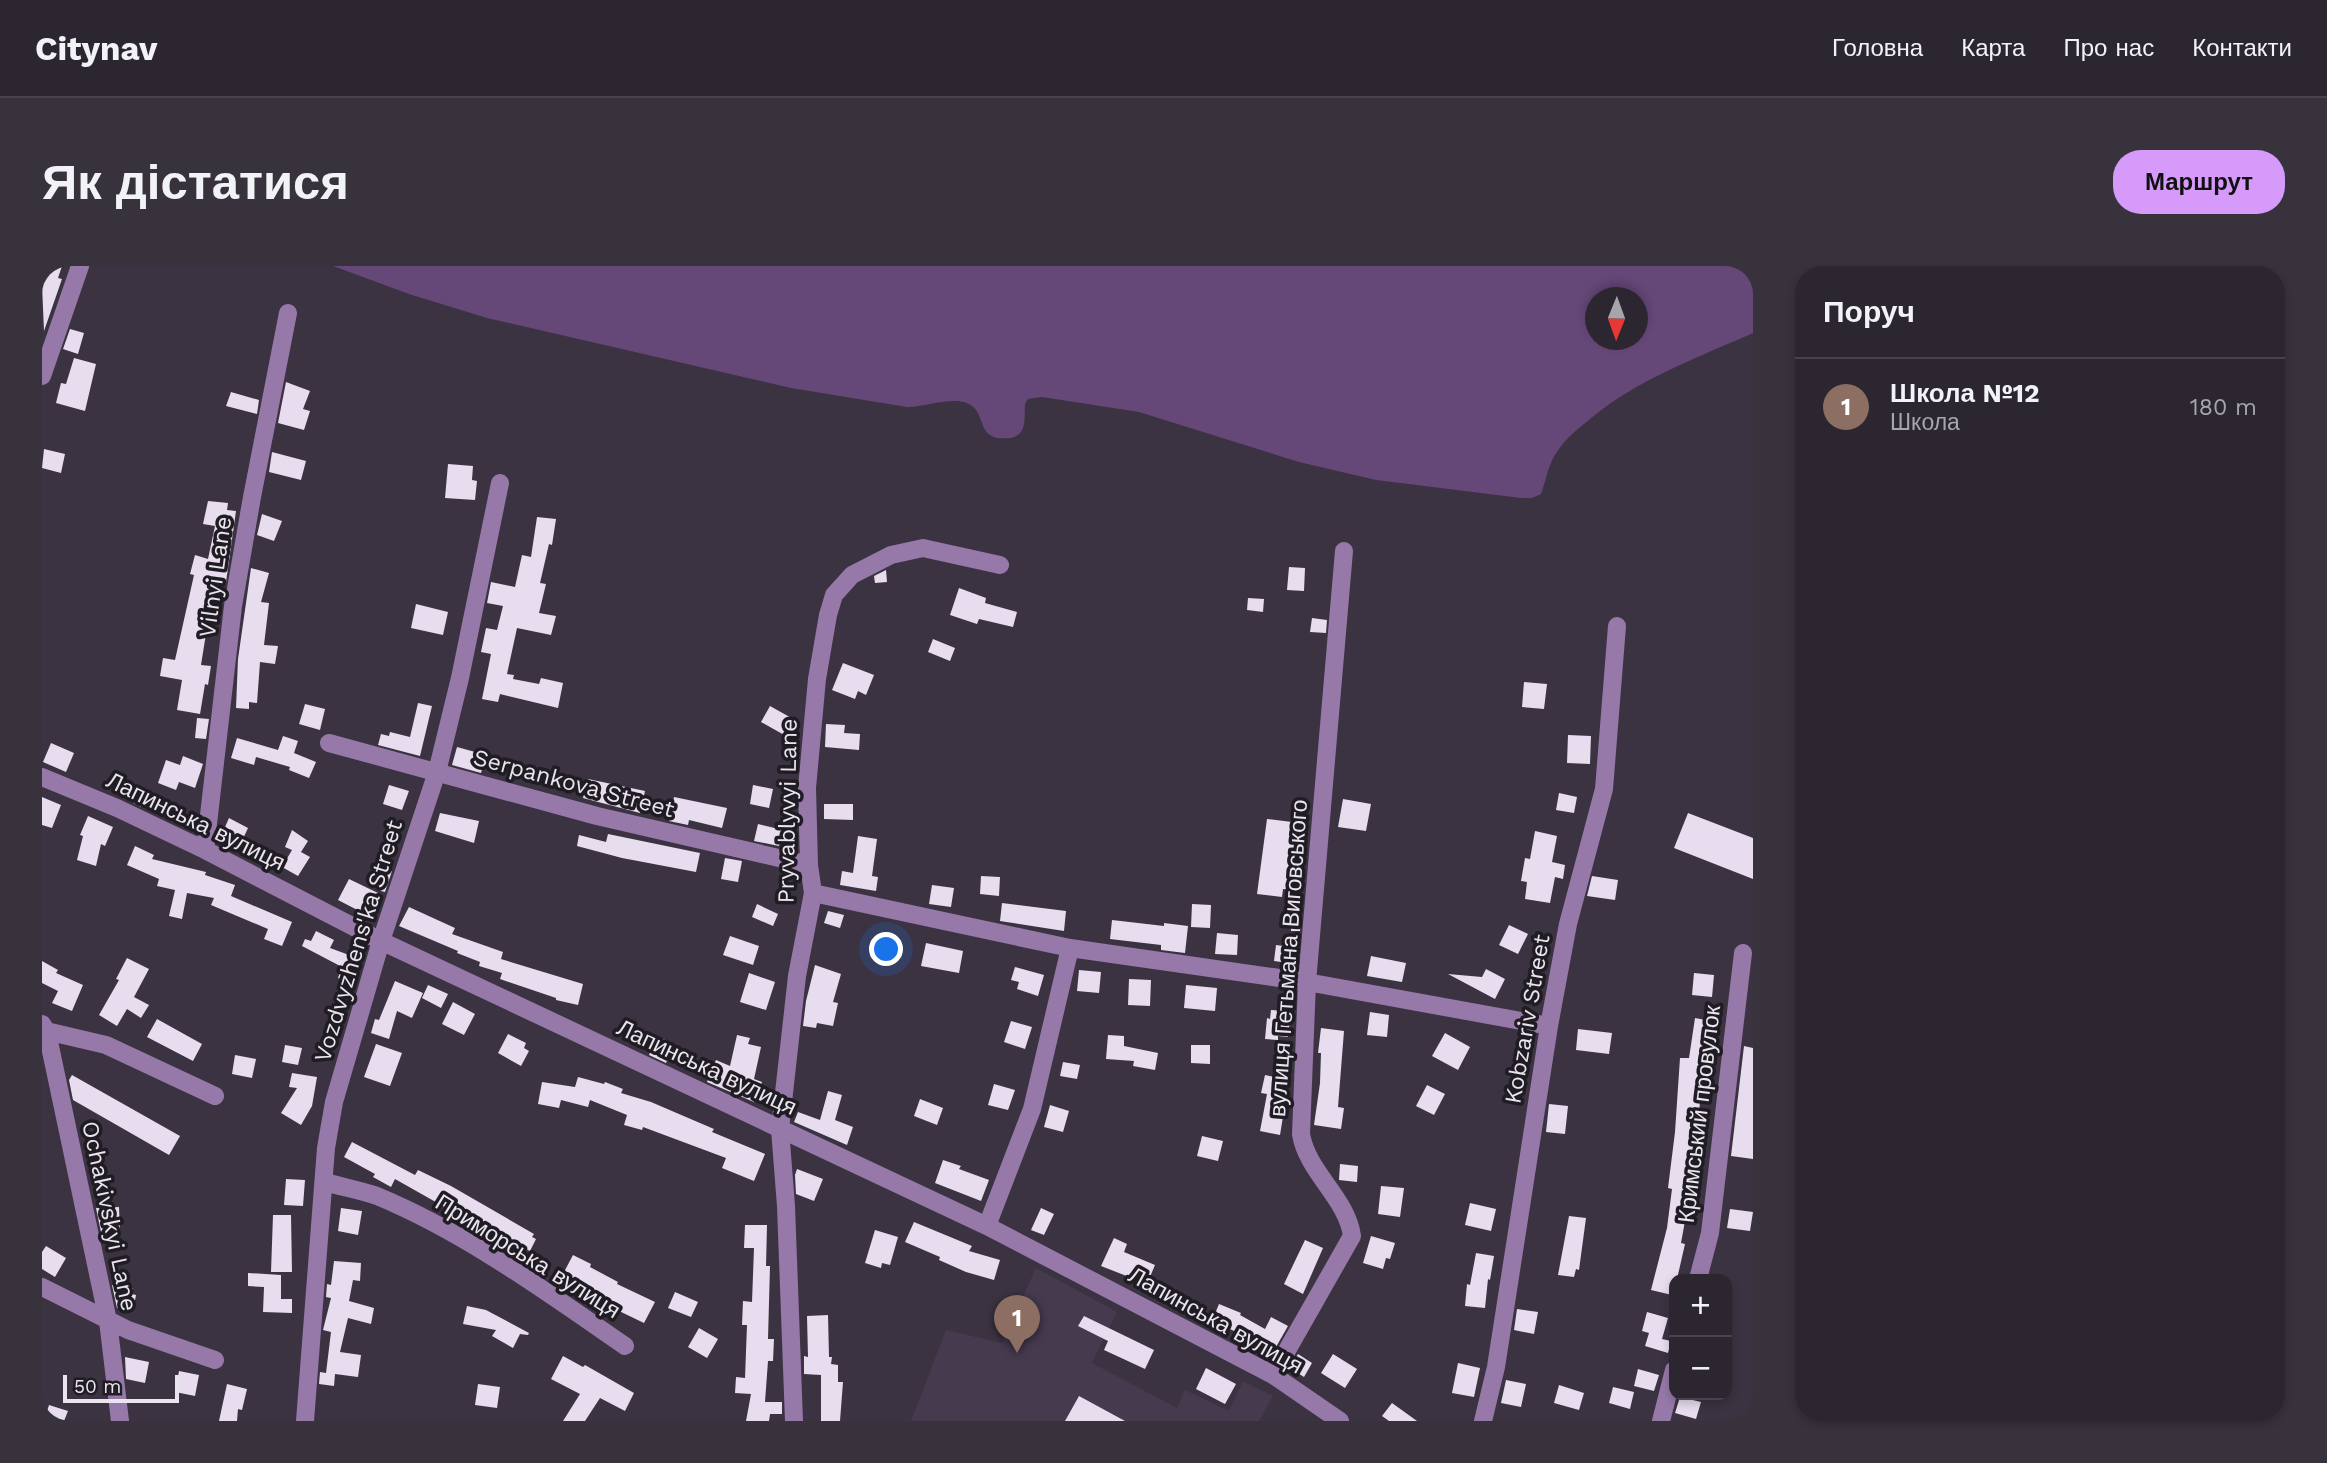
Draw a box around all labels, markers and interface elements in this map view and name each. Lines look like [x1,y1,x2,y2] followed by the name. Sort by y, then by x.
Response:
[35,29,157,68] text: Citynav
[1832,34,1923,62] text: Головна
[1961,34,2025,62] text: Карта
[2063,34,2154,62] text: Про нас
[2192,34,2292,62] text: Контакти
[2113,150,2285,214] button: Маршрут
[42,153,349,211] text: Як дістатися
[1585,287,1648,350] north arrow
[1823,294,1915,329] text: Поруч
[1890,378,2039,408] text: Школа №12
[1841,394,1851,421] text: 1
[2190,394,2257,421] text: 180 m
[1890,409,1960,436] text: Школа
[194,515,237,639] street label: Vilnyi Lane
[772,718,803,904] street label: Pryvablyvyi Lane
[471,744,678,823] street label: Serpankova Street
[102,767,289,876] street label: Лапинська вулиця
[1264,799,1313,1118] street label: вулиця Гетьмана Виговського
[309,817,408,1065] street label: Vozdvyzhens'ka Street
[869,932,903,966] your location
[1499,932,1556,1106] street label: Kobzariv Street
[1673,1003,1726,1224] street label: Кримський провулок
[613,1014,801,1121] street label: Лапинська вулиця
[76,1119,143,1314] street label: Ochakivskyi Lane
[430,1189,625,1324] street label: Приморська вулиця
[1124,1261,1308,1380] street label: Лапинська вулиця
[1669,1274,1732,1400] map controls
[1669,1274,1732,1337] button: +
[994,1295,1040,1353] pin: 1
[1669,1337,1732,1400] button: −
[63,1372,178,1404] scale bar
[74,1375,121,1398] text: 50 m

